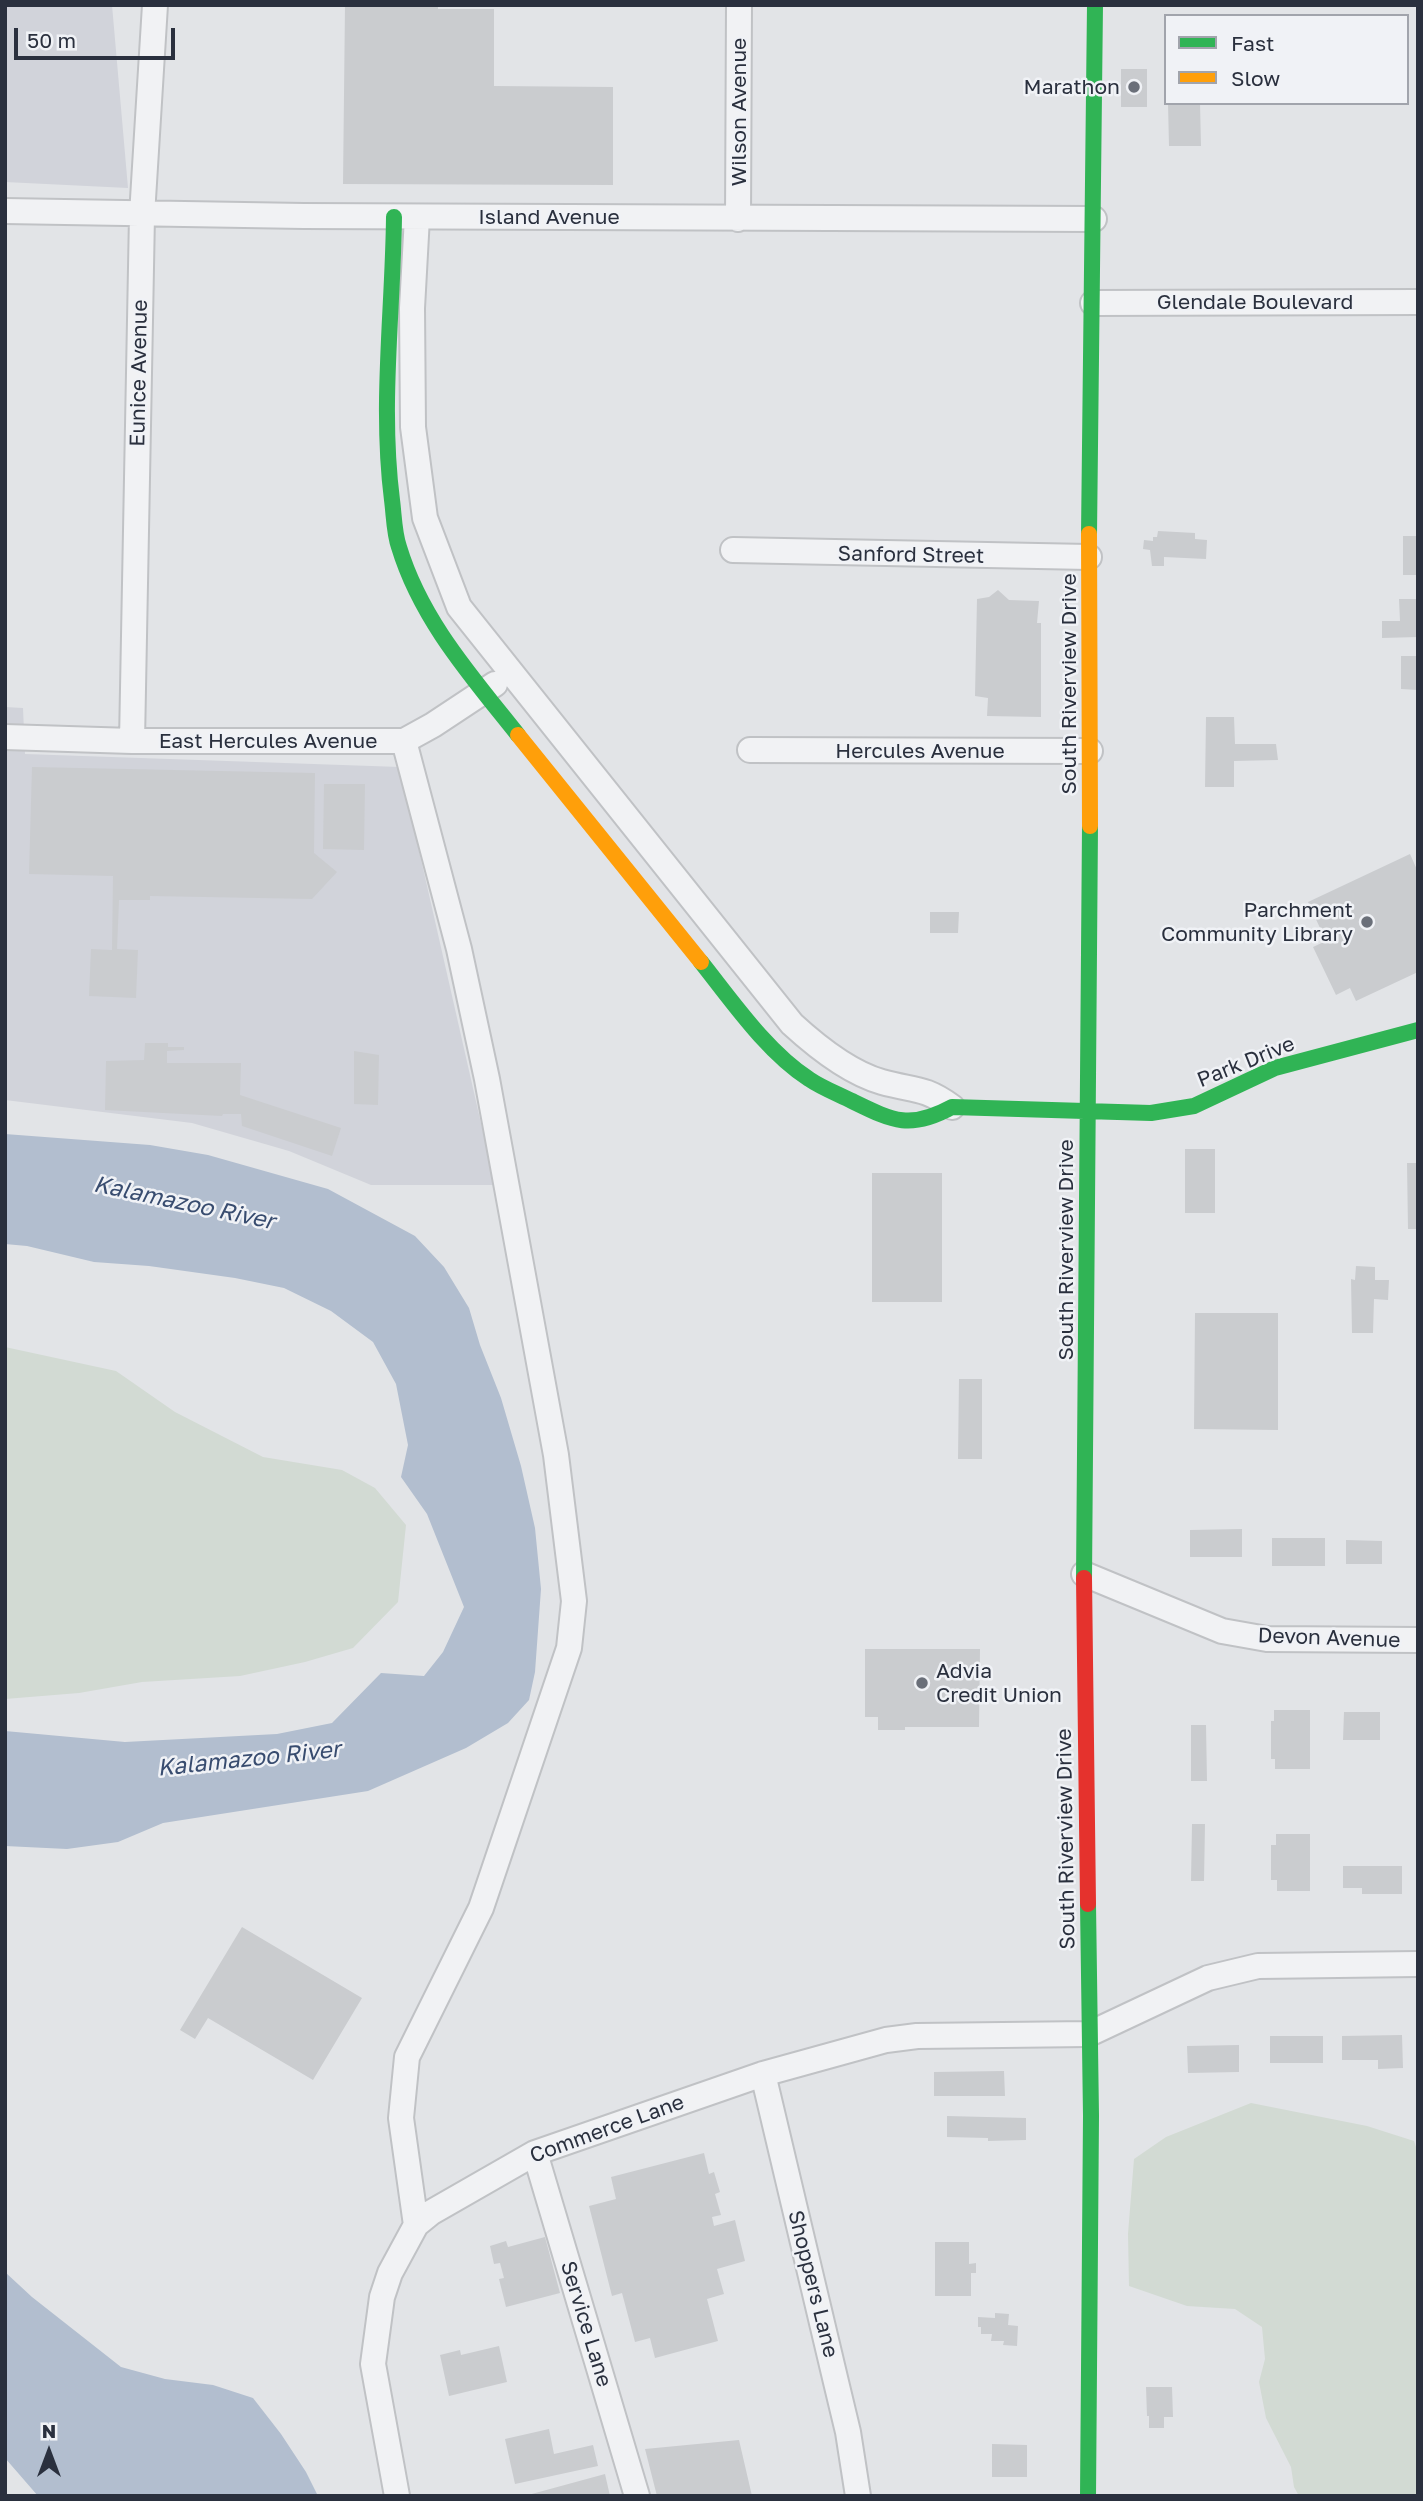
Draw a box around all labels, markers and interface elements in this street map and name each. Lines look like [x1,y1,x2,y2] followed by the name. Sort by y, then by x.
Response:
[18,14,178,58] scale bar
[1164,14,1409,105] legend
[27,27,76,53] text: 50 m
[1231,30,1274,56] text: Fast
[726,38,752,186] street label: Wilson Avenue
[1231,65,1280,91] text: Slow
[1024,74,1120,100] place label: Marathon
[1126,79,1142,95] marker: Marathon
[478,204,620,230] street label: Island Avenue
[1157,289,1353,315] street label: Glendale Boulevard
[125,299,153,447] street label: Eunice Avenue
[838,541,984,569] street label: Sanford Street
[1056,573,1082,795] street label: South Riverview Drive
[159,728,377,754] street label: East Hercules Avenue
[835,738,1005,764] street label: Hercules Avenue
[1161,897,1353,947] place label: Parchment Community Library
[1359,914,1375,930] marker: Parchment Community Library
[1194,1031,1298,1093] street label: Park Drive
[1053,1139,1079,1361] street label: South Riverview Drive
[91,1170,277,1236] water label: Kalamazoo River
[1257,1623,1401,1653] street label: Devon Avenue
[936,1658,1062,1708] place label: Advia Credit Union
[914,1675,930,1691] marker: Advia Credit Union
[1051,1728,1081,1950] street label: South Riverview Drive
[156,1736,342,1782] water label: Kalamazoo River
[526,2089,688,2169] street label: Commerce Lane
[783,2208,843,2360] street label: Shoppers Lane
[555,2258,617,2390] street label: Service Lane
[14,2417,84,2487] north arrow
[42,2419,56,2442] text: N

